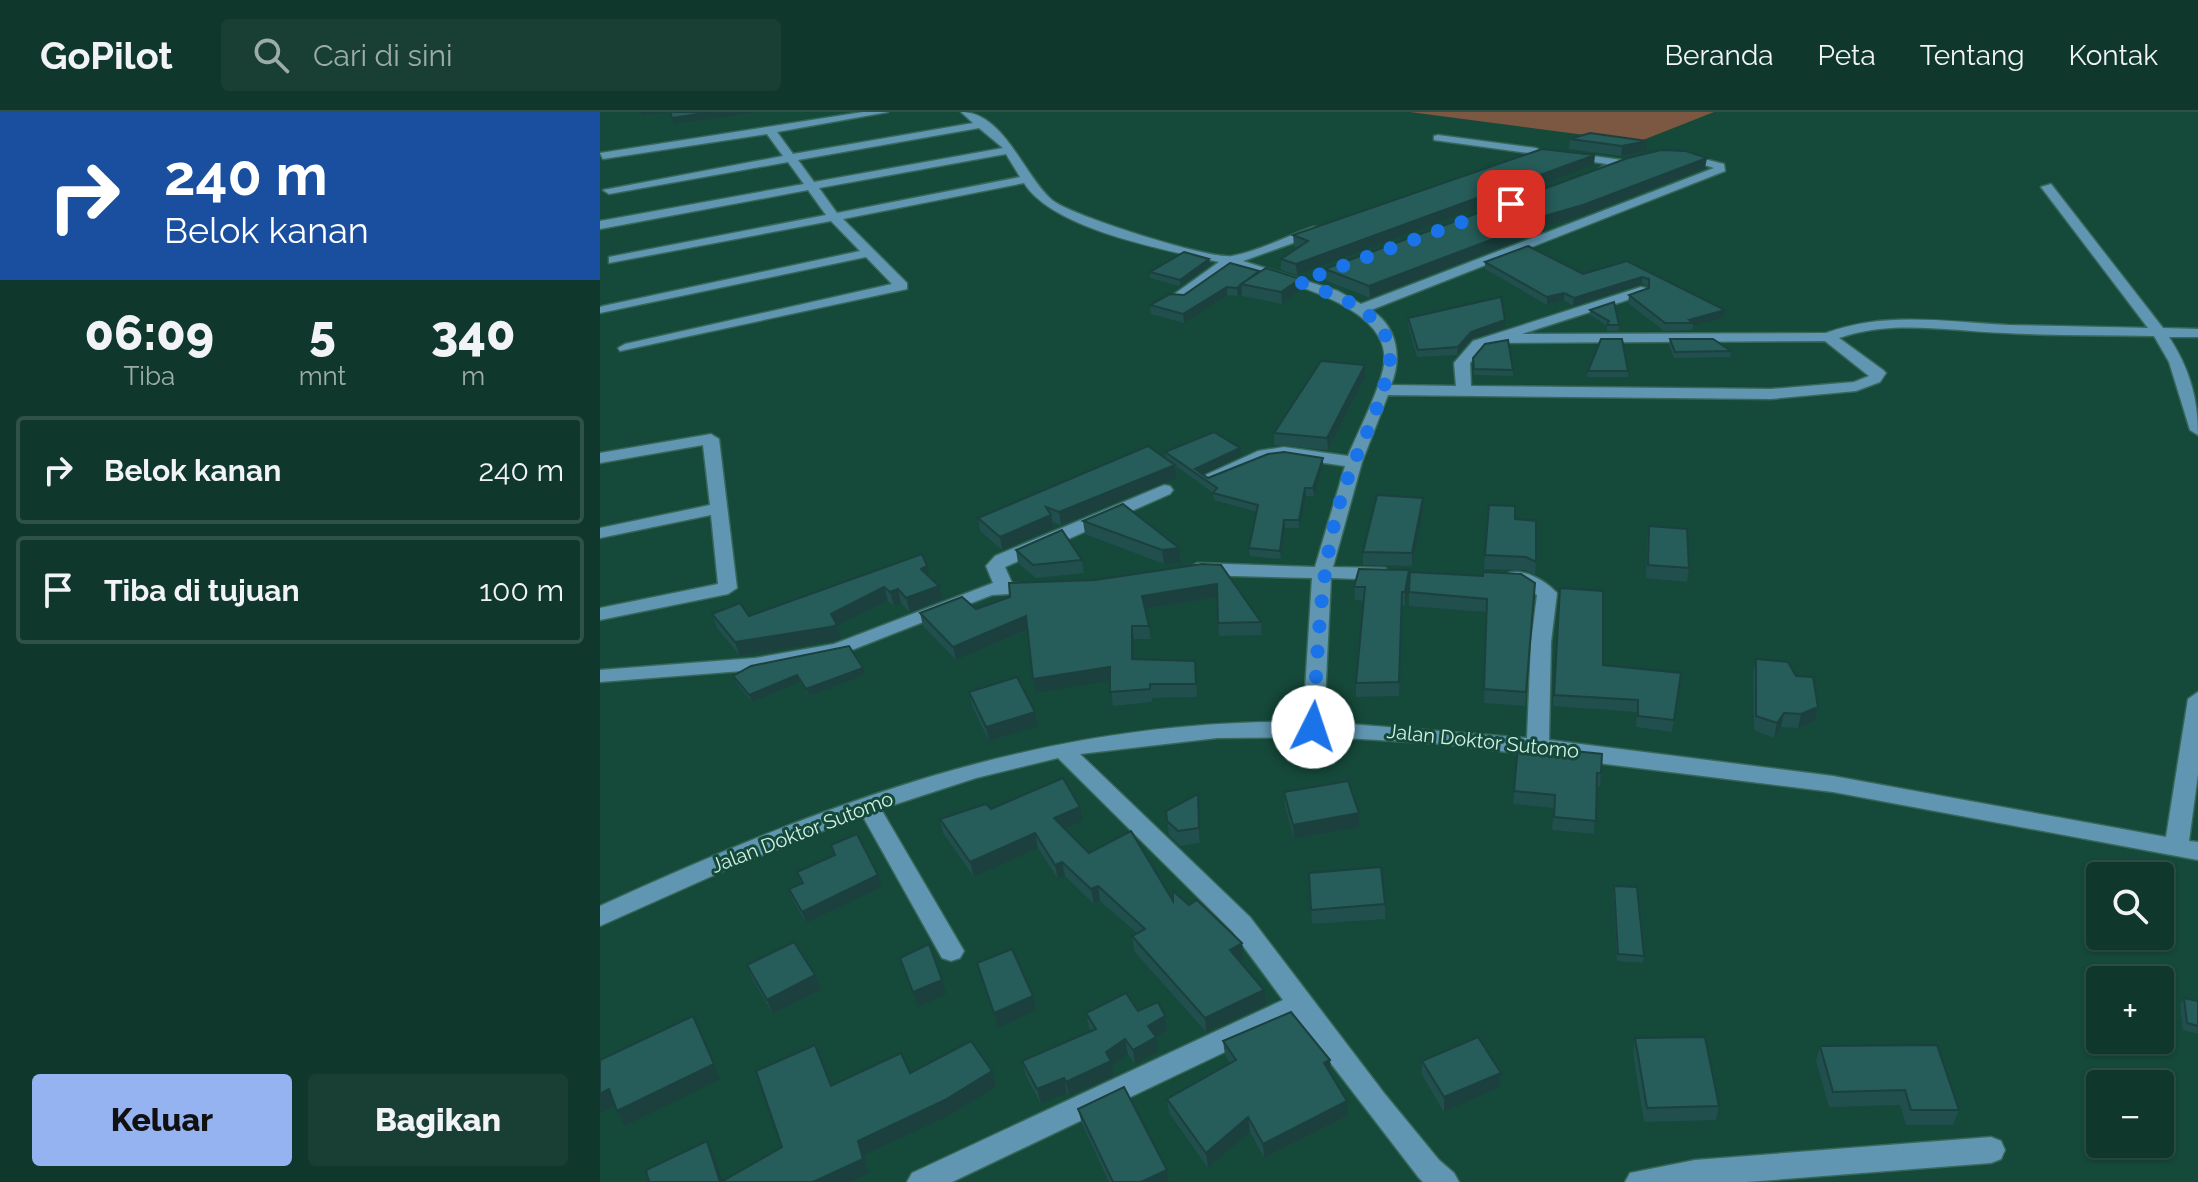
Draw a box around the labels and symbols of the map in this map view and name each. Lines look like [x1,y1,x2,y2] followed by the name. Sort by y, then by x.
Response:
[1477,170,1545,238] pin
[1271,685,1355,769] position arrow
[1386,719,1580,763] street label: Jalan Doktor Sutomo
[708,786,897,878] street label: Jalan Doktor Sutomo

